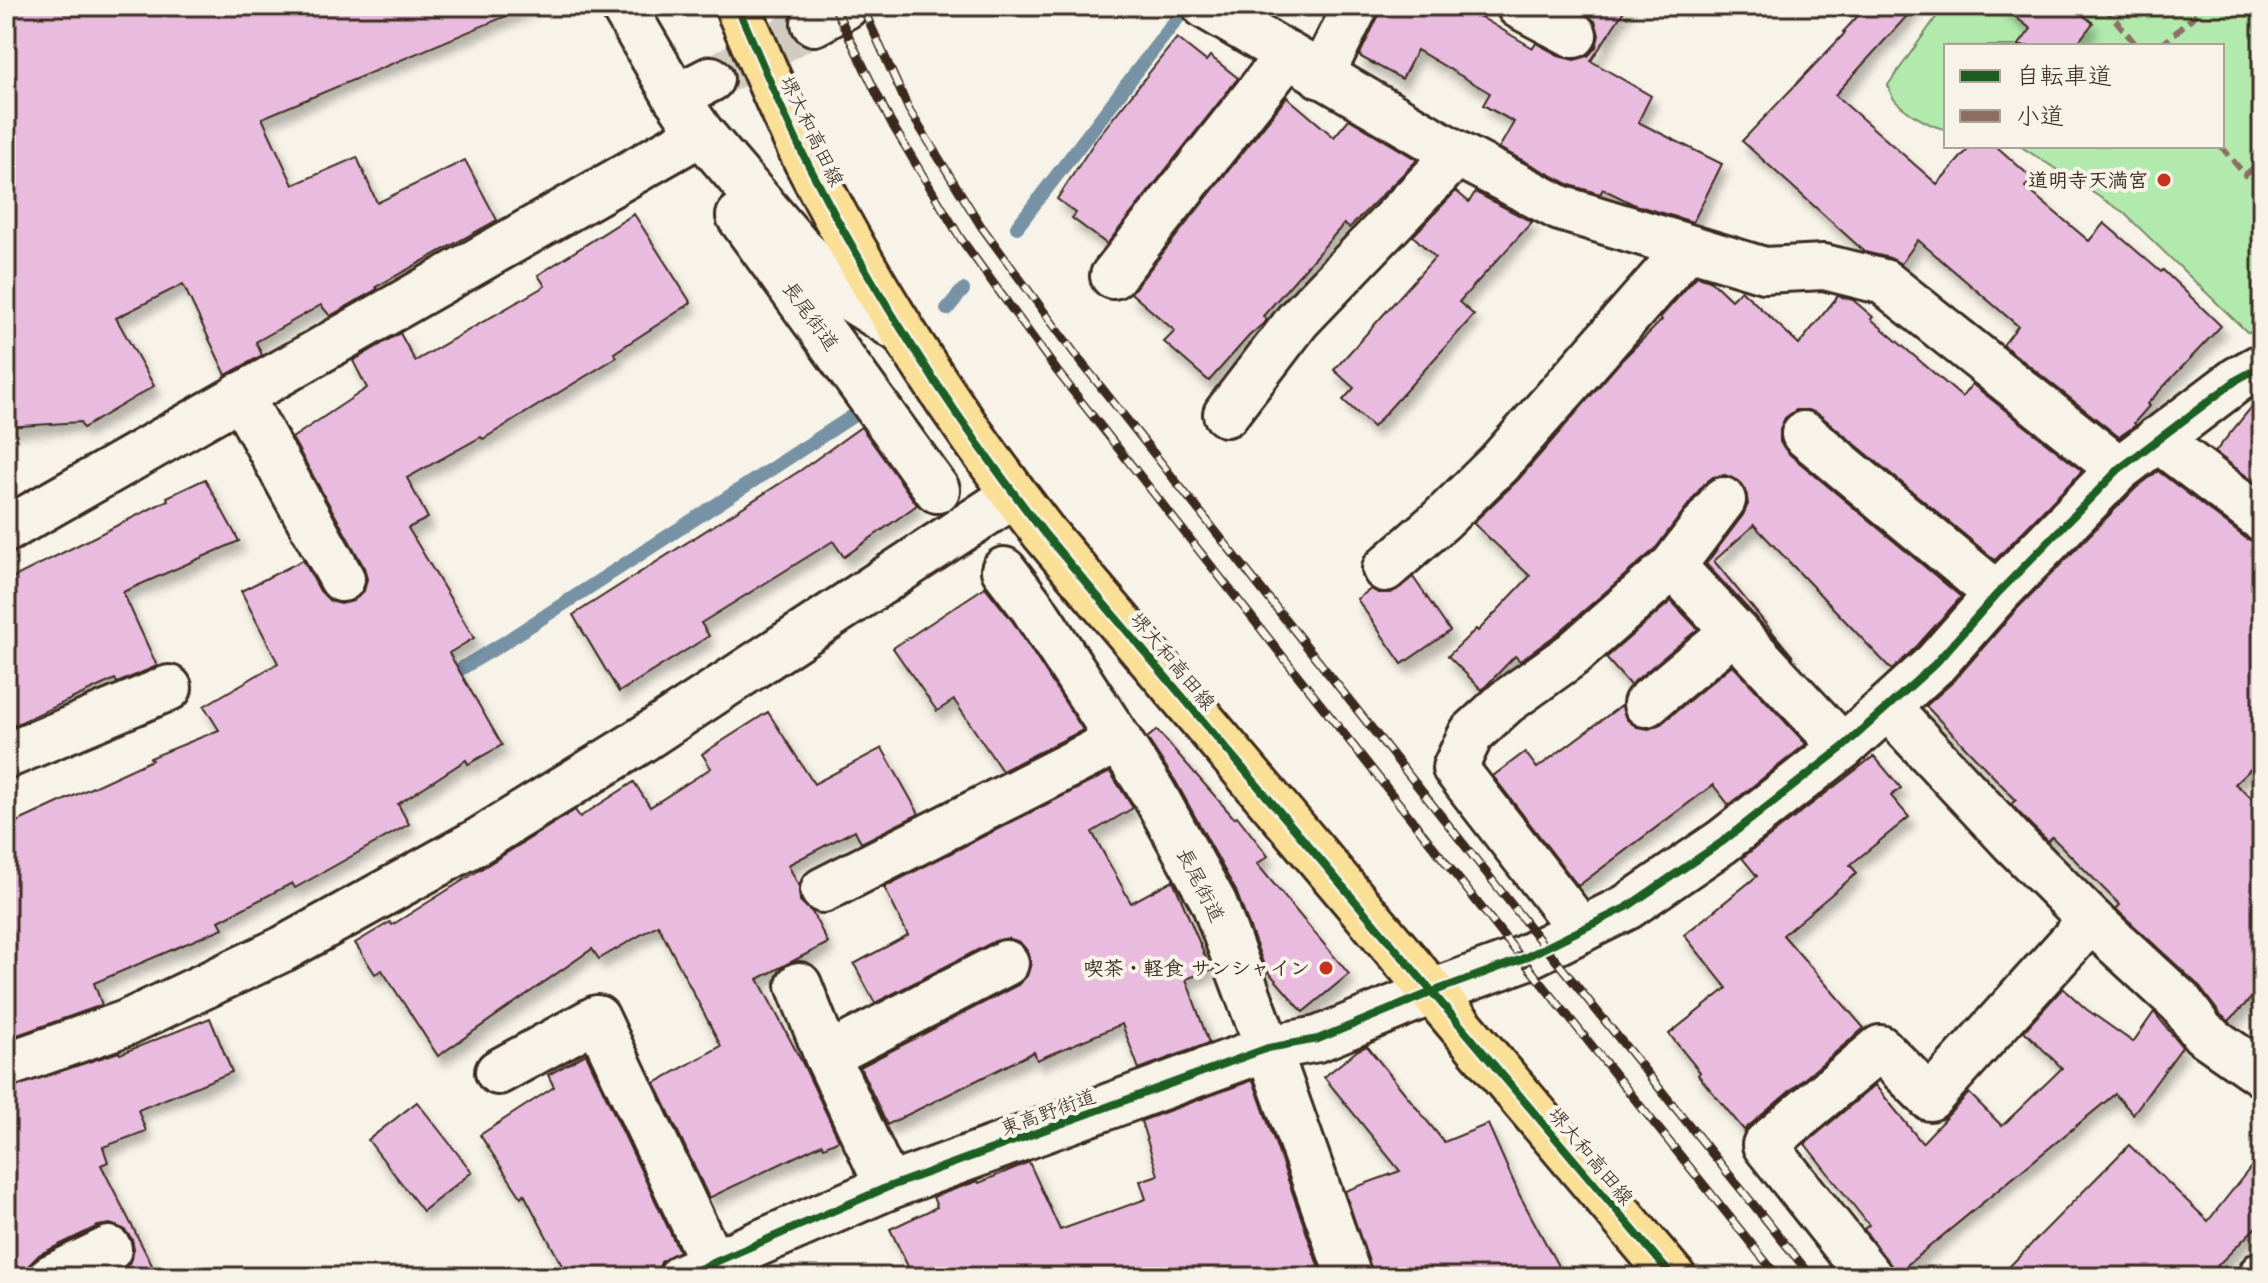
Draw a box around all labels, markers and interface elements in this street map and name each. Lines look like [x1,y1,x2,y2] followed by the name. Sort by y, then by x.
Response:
[1944,44,2224,148] legend
[2016,59,2112,90] text: 自転車道
[775,71,851,190] street label: 堺大和高田線
[2016,99,2064,130] text: 小道
[2028,166,2148,192] place label: 道明寺天満宮
[2155,171,2173,189] marker: 道明寺天満宮
[778,275,846,355] street label: 長尾街道
[1125,606,1222,715] street label: 堺大和高田線
[1172,843,1232,926] street label: 長尾街道
[1084,954,1310,980] place label: 喫茶・軽食 サンシャイン
[1317,959,1335,977] marker: 喫茶・軽食 サンシャイン
[996,1082,1099,1140] street label: 東高野街道
[1543,1101,1640,1210] street label: 堺大和高田線

